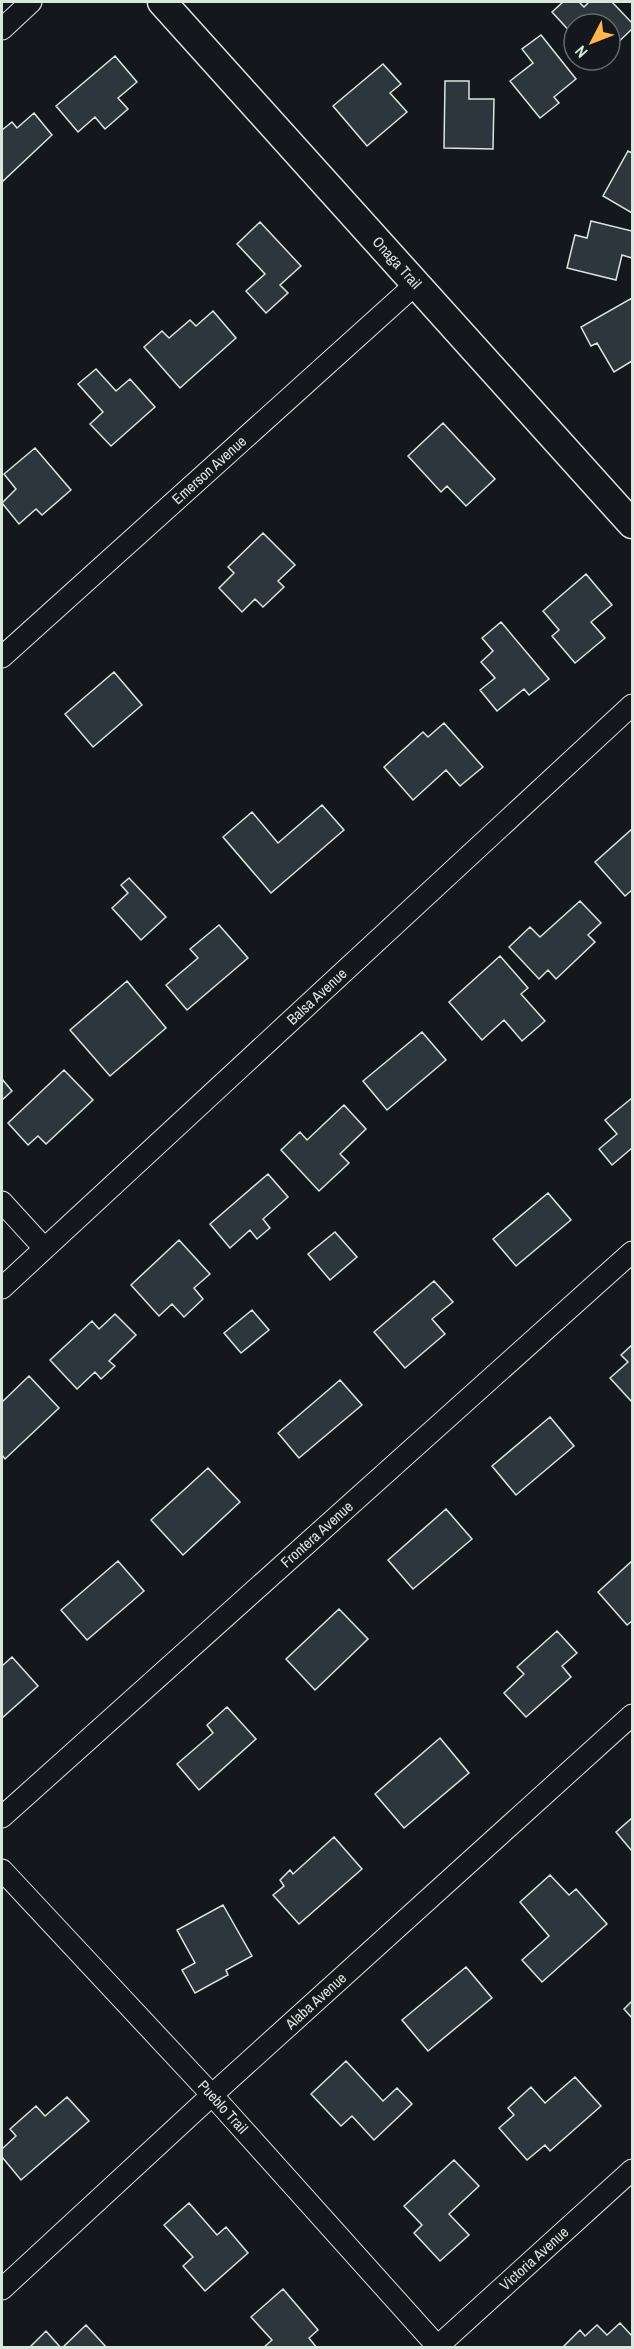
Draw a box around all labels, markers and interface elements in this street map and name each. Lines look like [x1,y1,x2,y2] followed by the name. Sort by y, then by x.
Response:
[562,12,622,72] north arrow
[570,41,592,63] text: N
[368,232,427,293] street label: Onaga Trail
[167,431,251,509] street label: Emerson Avenue
[282,963,351,1029] street label: Balsa Avenue
[276,1496,358,1572] street label: Frontera Avenue
[280,1967,351,2035] street label: Alaba Avenue
[193,2075,253,2138] street label: Pueblo Trail
[495,2221,573,2295] street label: Victoria Avenue

